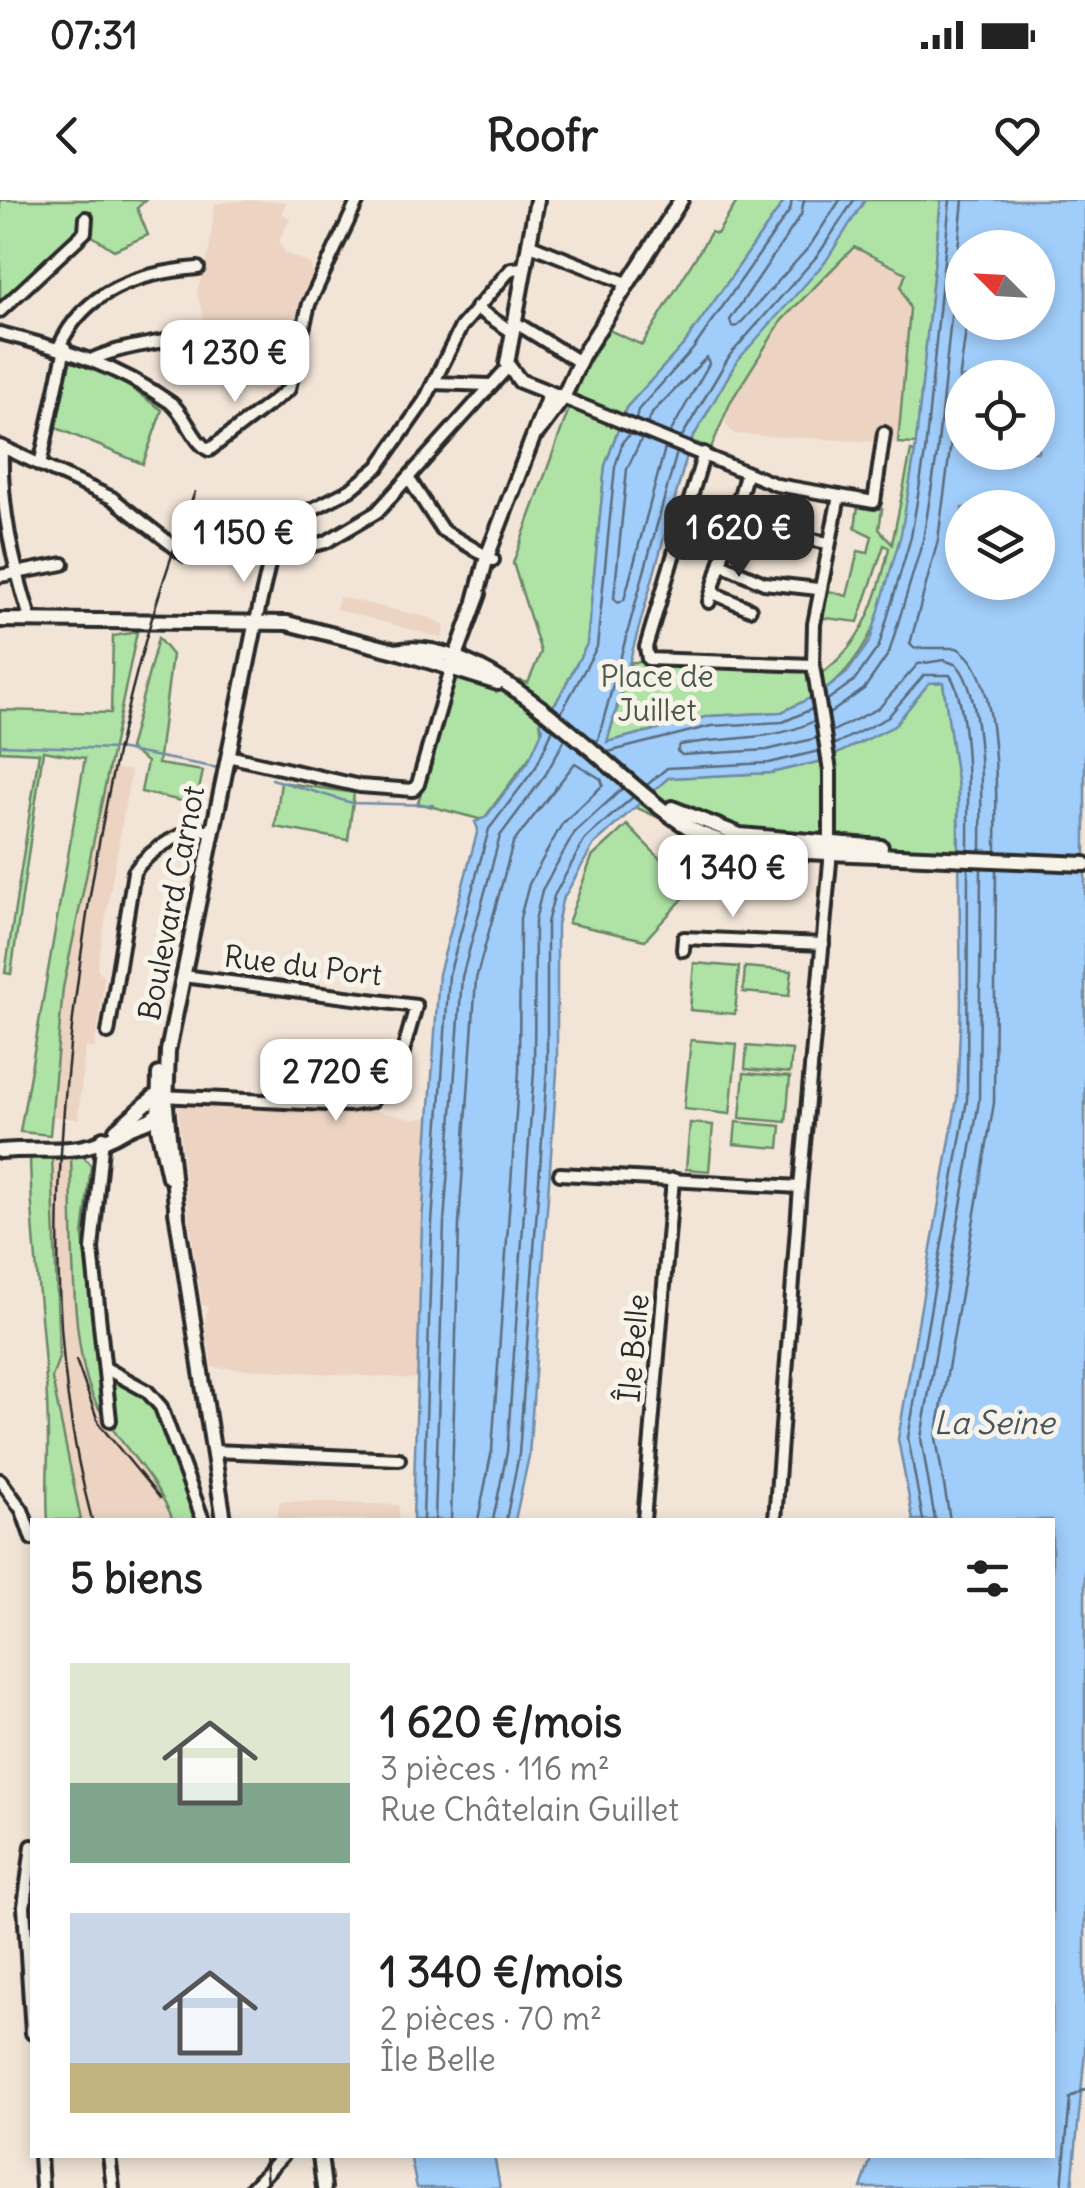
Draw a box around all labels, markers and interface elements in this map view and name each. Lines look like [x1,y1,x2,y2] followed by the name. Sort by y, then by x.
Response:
[50,12,138,59] text: 07:31
[487,107,598,163] text: Roofr
[40,108,95,163] icon: back
[990,108,1045,163] icon: heart
[945,230,1055,340] north arrow
[945,230,1055,600] map controls
[143,320,327,405] pin: 1 230 €
[182,332,288,373] text: 1 230 €
[945,360,1055,470] button: locate
[945,490,1055,600] button: layers
[647,495,831,580] pin: 1 620 €
[152,500,336,585] pin: 1 150 €
[686,507,792,548] text: 1 620 €
[194,512,294,553] text: 1 150 €
[600,657,714,729] park label: Place de Juillet
[130,782,212,1023] street label: Boulevard Carnot
[641,835,825,920] pin: 1 340 €
[680,847,786,888] text: 1 340 €
[222,936,384,994] street label: Rue du Port
[244,1039,428,1124] pin: 2 720 €
[282,1051,390,1092] text: 2 720 €
[608,1292,657,1404] street label: Île Belle
[933,1402,1057,1443] water label: La Seine
[960,1551,1015,1606] icon: filters
[70,1552,203,1604] text: 5 biens
[380,1696,622,1748] text: 1 620 €/mois
[150,1703,270,1823] icon: home
[380,1748,610,1789] text: 3 pièces · 116 m²
[380,1789,679,1830] text: Rue Châtelain Guillet
[380,1946,623,1998] text: 1 340 €/mois
[150,1953,270,2073] icon: home
[380,1998,602,2039] text: 2 pièces · 70 m²
[380,2039,496,2080] text: Île Belle

